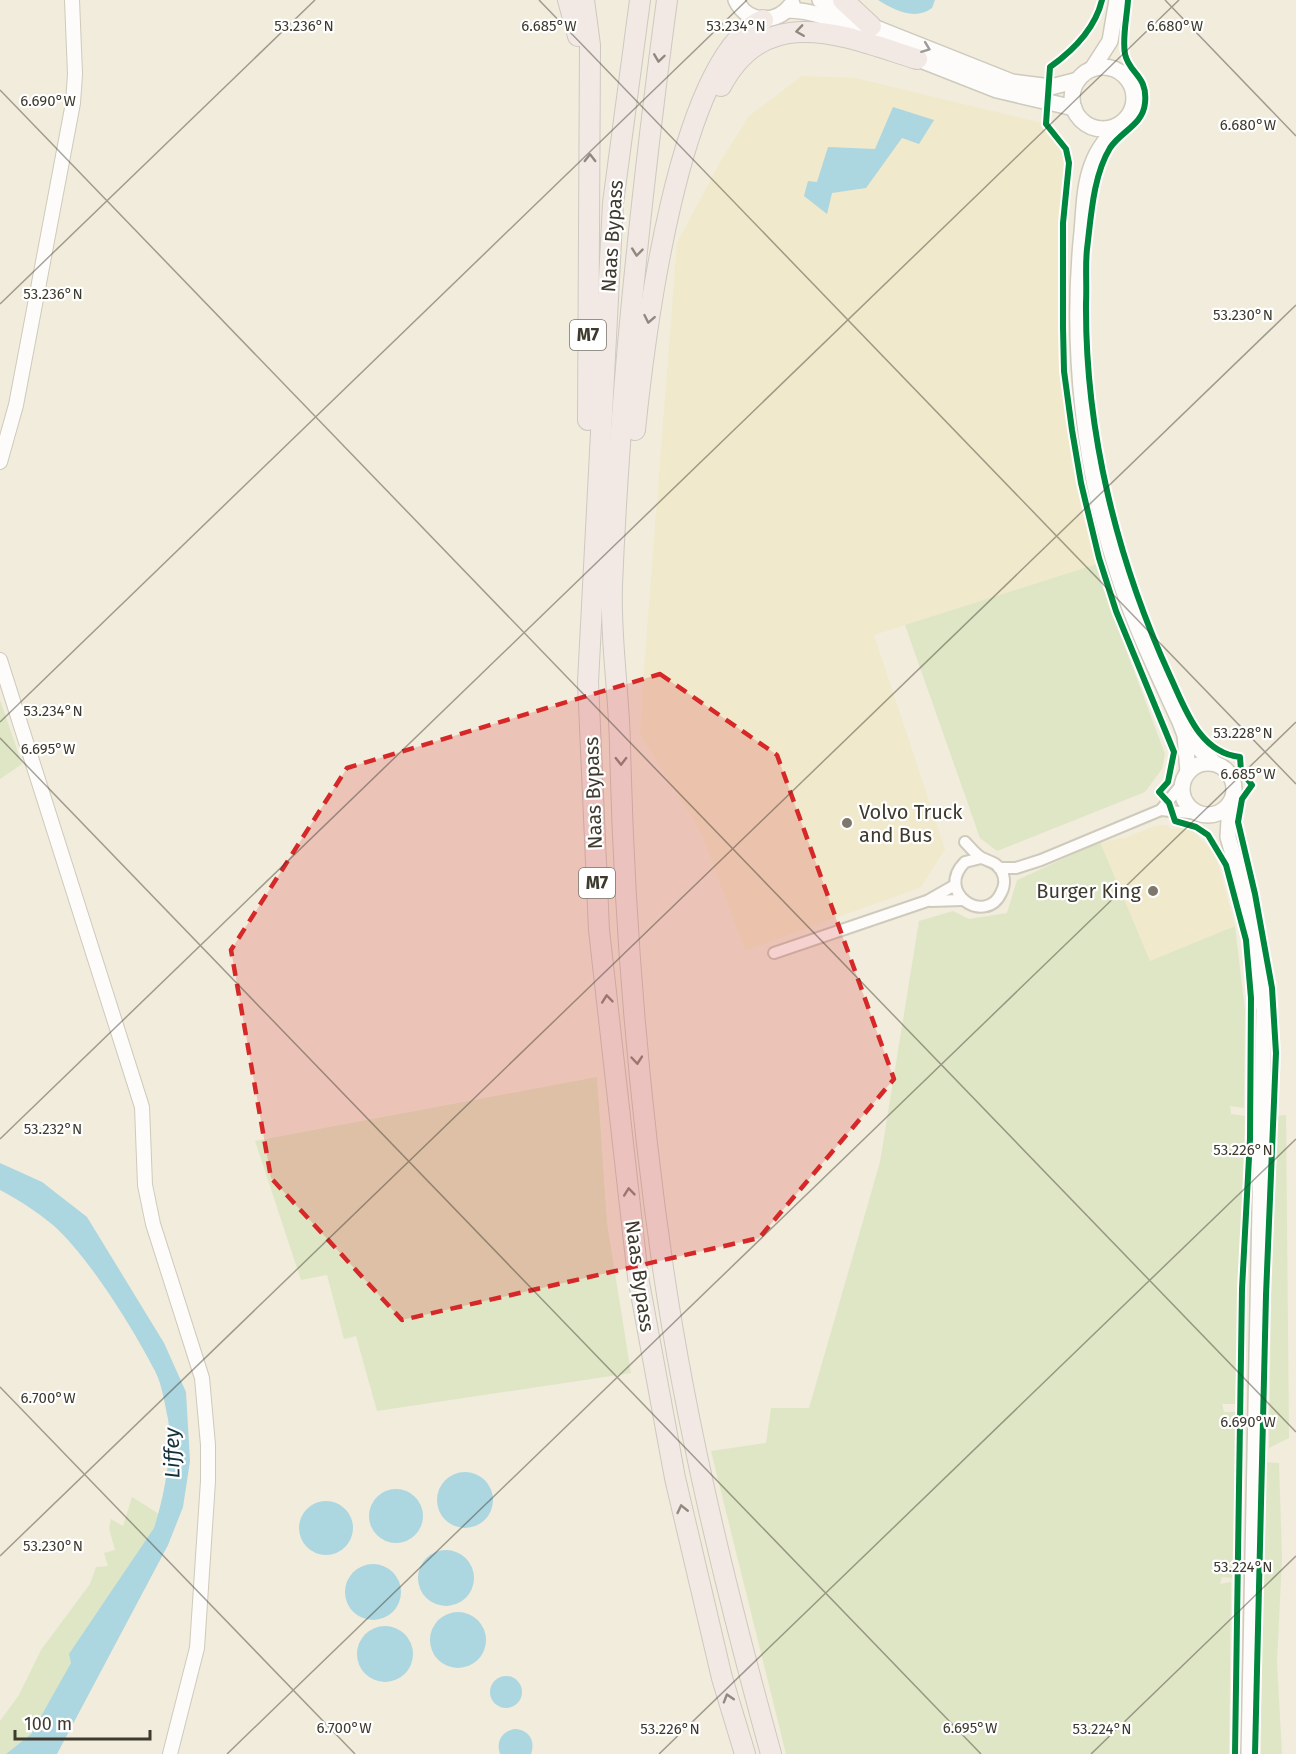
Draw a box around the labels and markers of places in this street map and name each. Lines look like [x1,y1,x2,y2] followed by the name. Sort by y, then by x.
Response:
[859,800,963,847] place label: Volvo Truck and Bus
[840,816,854,830] marker: Volvo Truck and Bus
[1036,879,1142,903] place label: Burger King
[1146,884,1160,898] marker: Burger King

